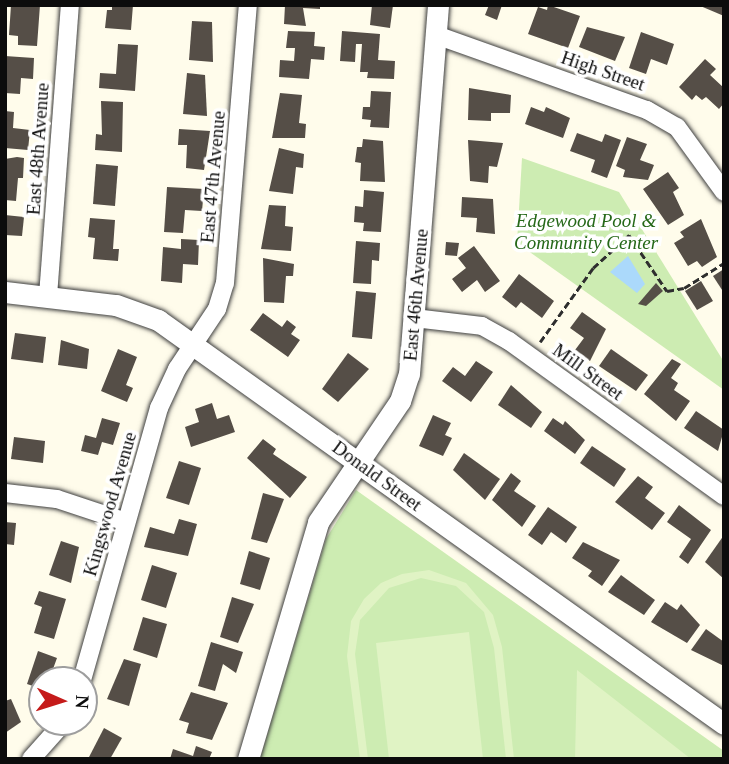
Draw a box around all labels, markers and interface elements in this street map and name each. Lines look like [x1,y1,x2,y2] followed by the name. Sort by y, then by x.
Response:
[558,46,648,96] street label: High Street
[22,82,54,216] street label: East 48th Avenue
[196,109,230,245] street label: East 47th Avenue
[514,210,658,254] park label: Edgewood Pool & Community Center
[399,227,433,363] street label: East 46th Avenue
[548,339,628,405] street label: Mill Street
[78,429,142,579] street label: Kingswood Avenue
[328,436,426,516] street label: Donald Street
[28,666,98,736] north arrow
[72,695,93,709] text: N

